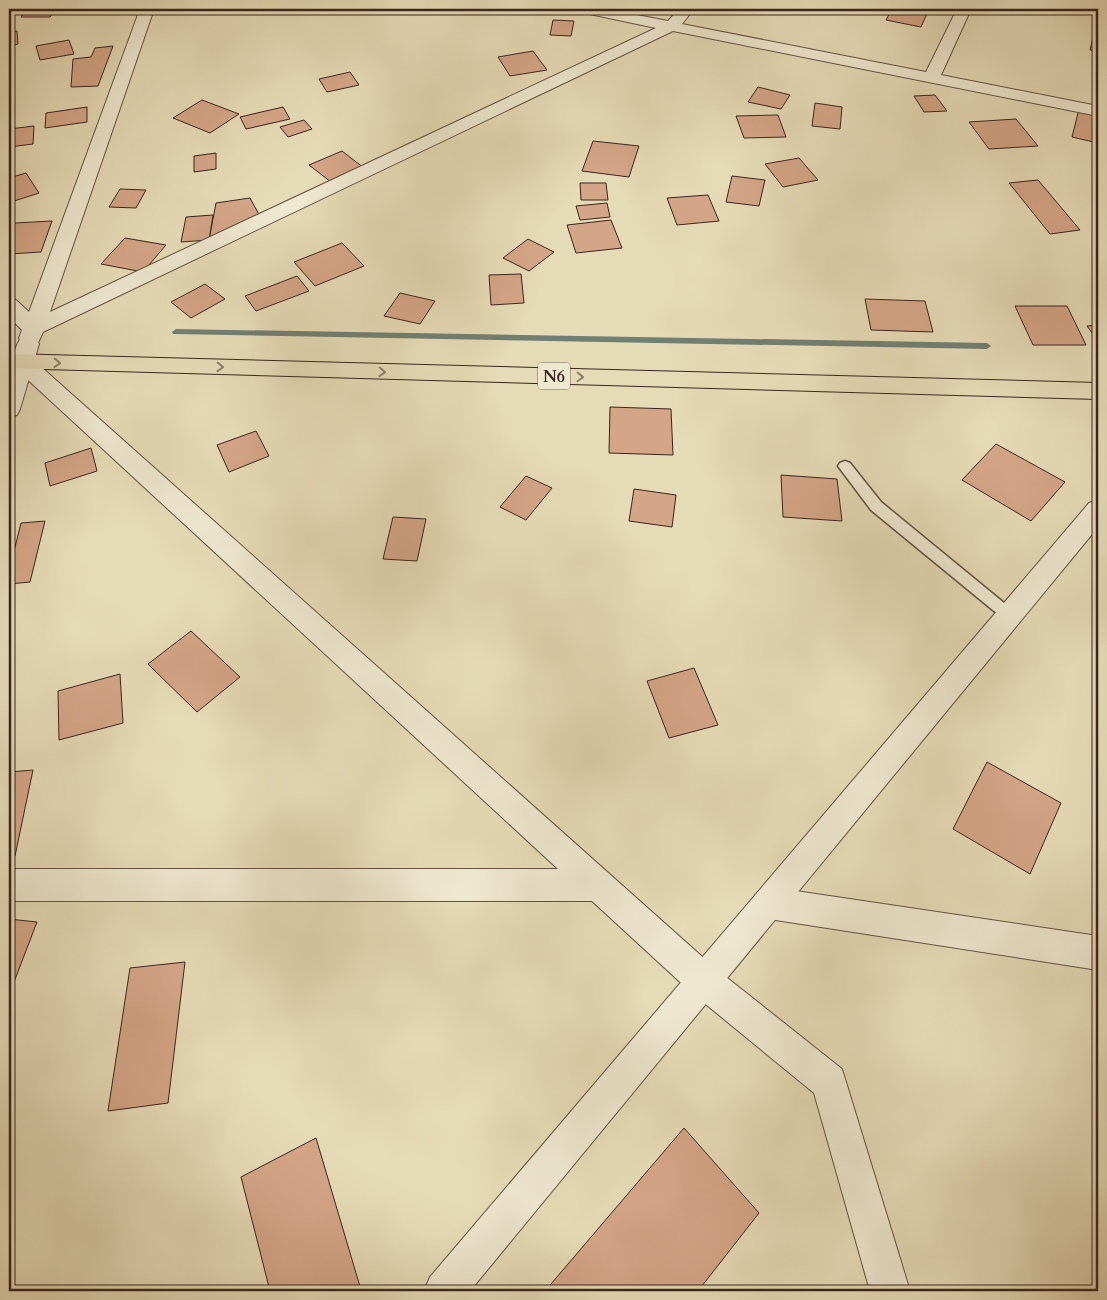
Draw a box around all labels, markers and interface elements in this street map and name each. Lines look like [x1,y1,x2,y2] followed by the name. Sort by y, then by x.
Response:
[54,357,62,368] one-way arrow
[216,362,224,372] one-way arrow
[538,362,570,390] road number: N6
[379,366,387,377] one-way arrow
[576,372,584,382] one-way arrow

